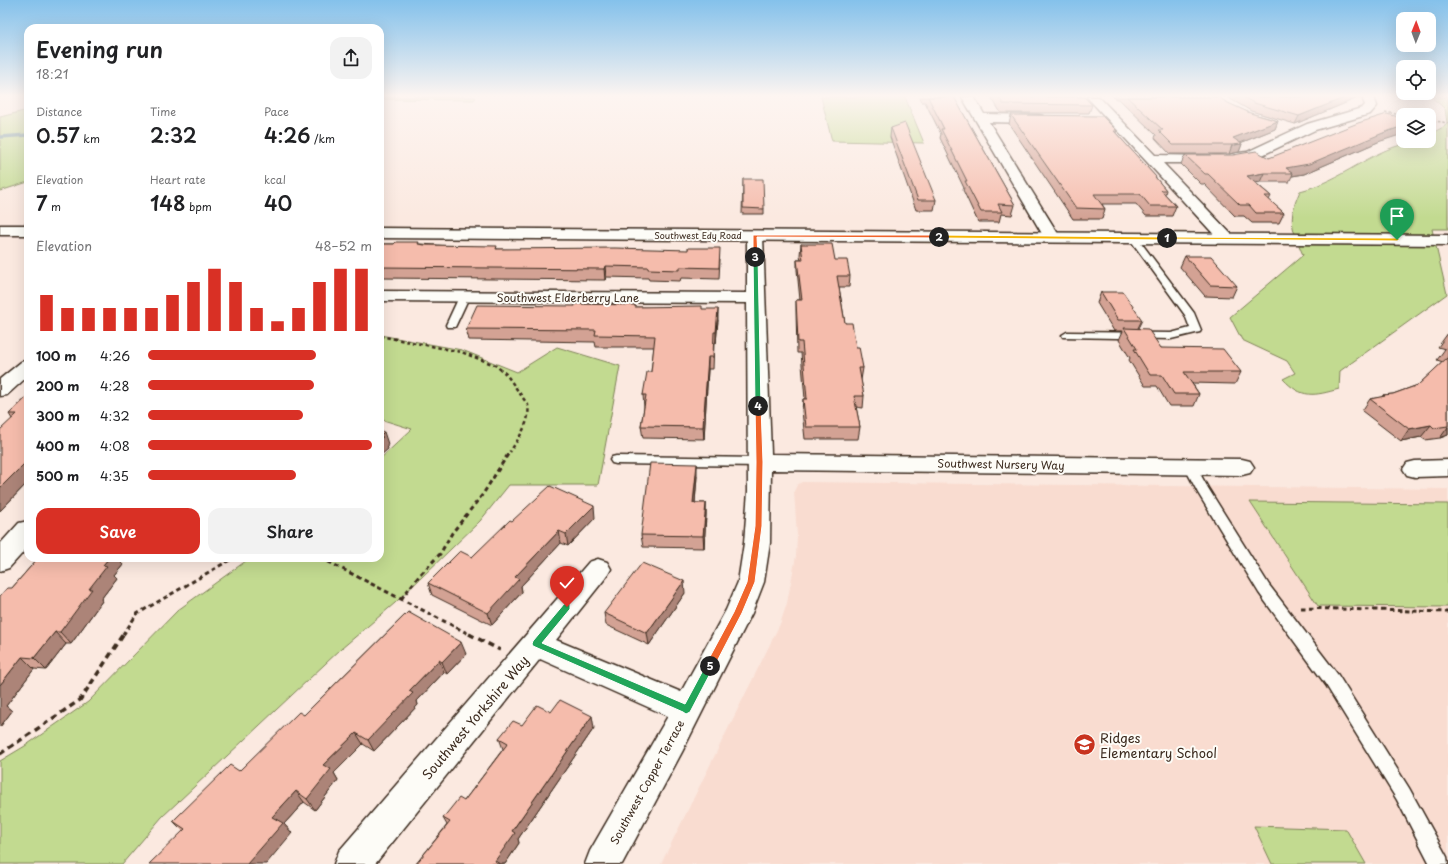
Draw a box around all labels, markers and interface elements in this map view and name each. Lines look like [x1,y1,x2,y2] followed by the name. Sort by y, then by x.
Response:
[1396,12,1436,52] north arrow
[1396,12,1436,148] map controls
[36,32,163,65] text: Evening run
[330,37,372,79] button: share
[1396,60,1436,100] button: locate
[36,64,69,83] text: 18:21
[36,103,82,120] text: Distance
[150,103,176,120] text: Time
[264,103,289,120] text: Pace
[1396,108,1436,148] button: layers
[36,120,80,150] text: 0.57
[150,120,197,150] text: 2:32
[264,120,310,150] text: 4:26
[80,130,100,147] text: km
[310,130,335,147] text: /km
[36,171,83,188] text: Elevation
[150,171,206,188] text: Heart rate
[264,171,286,188] text: kcal
[36,188,47,218] text: 7
[150,188,185,218] text: 148
[264,188,292,218] text: 40
[47,198,61,215] text: m
[185,198,212,215] text: bpm
[1380,199,1414,240] pin
[1386,205,1408,227] icon: arrive
[929,227,949,247] pin: 2
[654,228,742,242] street label: Southwest Edy Road
[935,228,943,245] text: 2
[1157,228,1177,248] pin: 1
[1164,229,1170,246] text: 1
[36,236,92,255] text: Elevation
[315,236,372,255] text: 48–52 m
[745,247,765,267] pin: 3
[751,248,759,265] text: 3
[497,289,639,306] street label: Southwest Elderberry Lane
[36,346,77,365] text: 100 m
[100,346,130,365] text: 4:26
[36,376,80,395] text: 200 m
[100,376,130,395] text: 4:28
[748,396,768,416] pin: 4
[754,397,762,414] text: 4
[36,406,80,425] text: 300 m
[100,406,130,425] text: 4:32
[36,436,80,455] text: 400 m
[100,436,130,455] text: 4:08
[937,454,1065,474] street label: Southwest Nursery Way
[36,466,79,485] text: 500 m
[100,466,129,485] text: 4:35
[36,508,200,554] button: Save
[208,508,372,554] button: Share
[550,566,584,607] pin
[556,572,578,594] icon: check
[417,651,533,783] street label: Southwest Yorkshire Way
[700,656,720,676] pin: 5
[706,657,714,674] text: 5
[606,717,688,847] street label: Southwest Copper Terrace
[1100,728,1217,762] place label: Ridges Elementary School
[1071,731,1097,757] school or university icon: Ridges Elementary School

